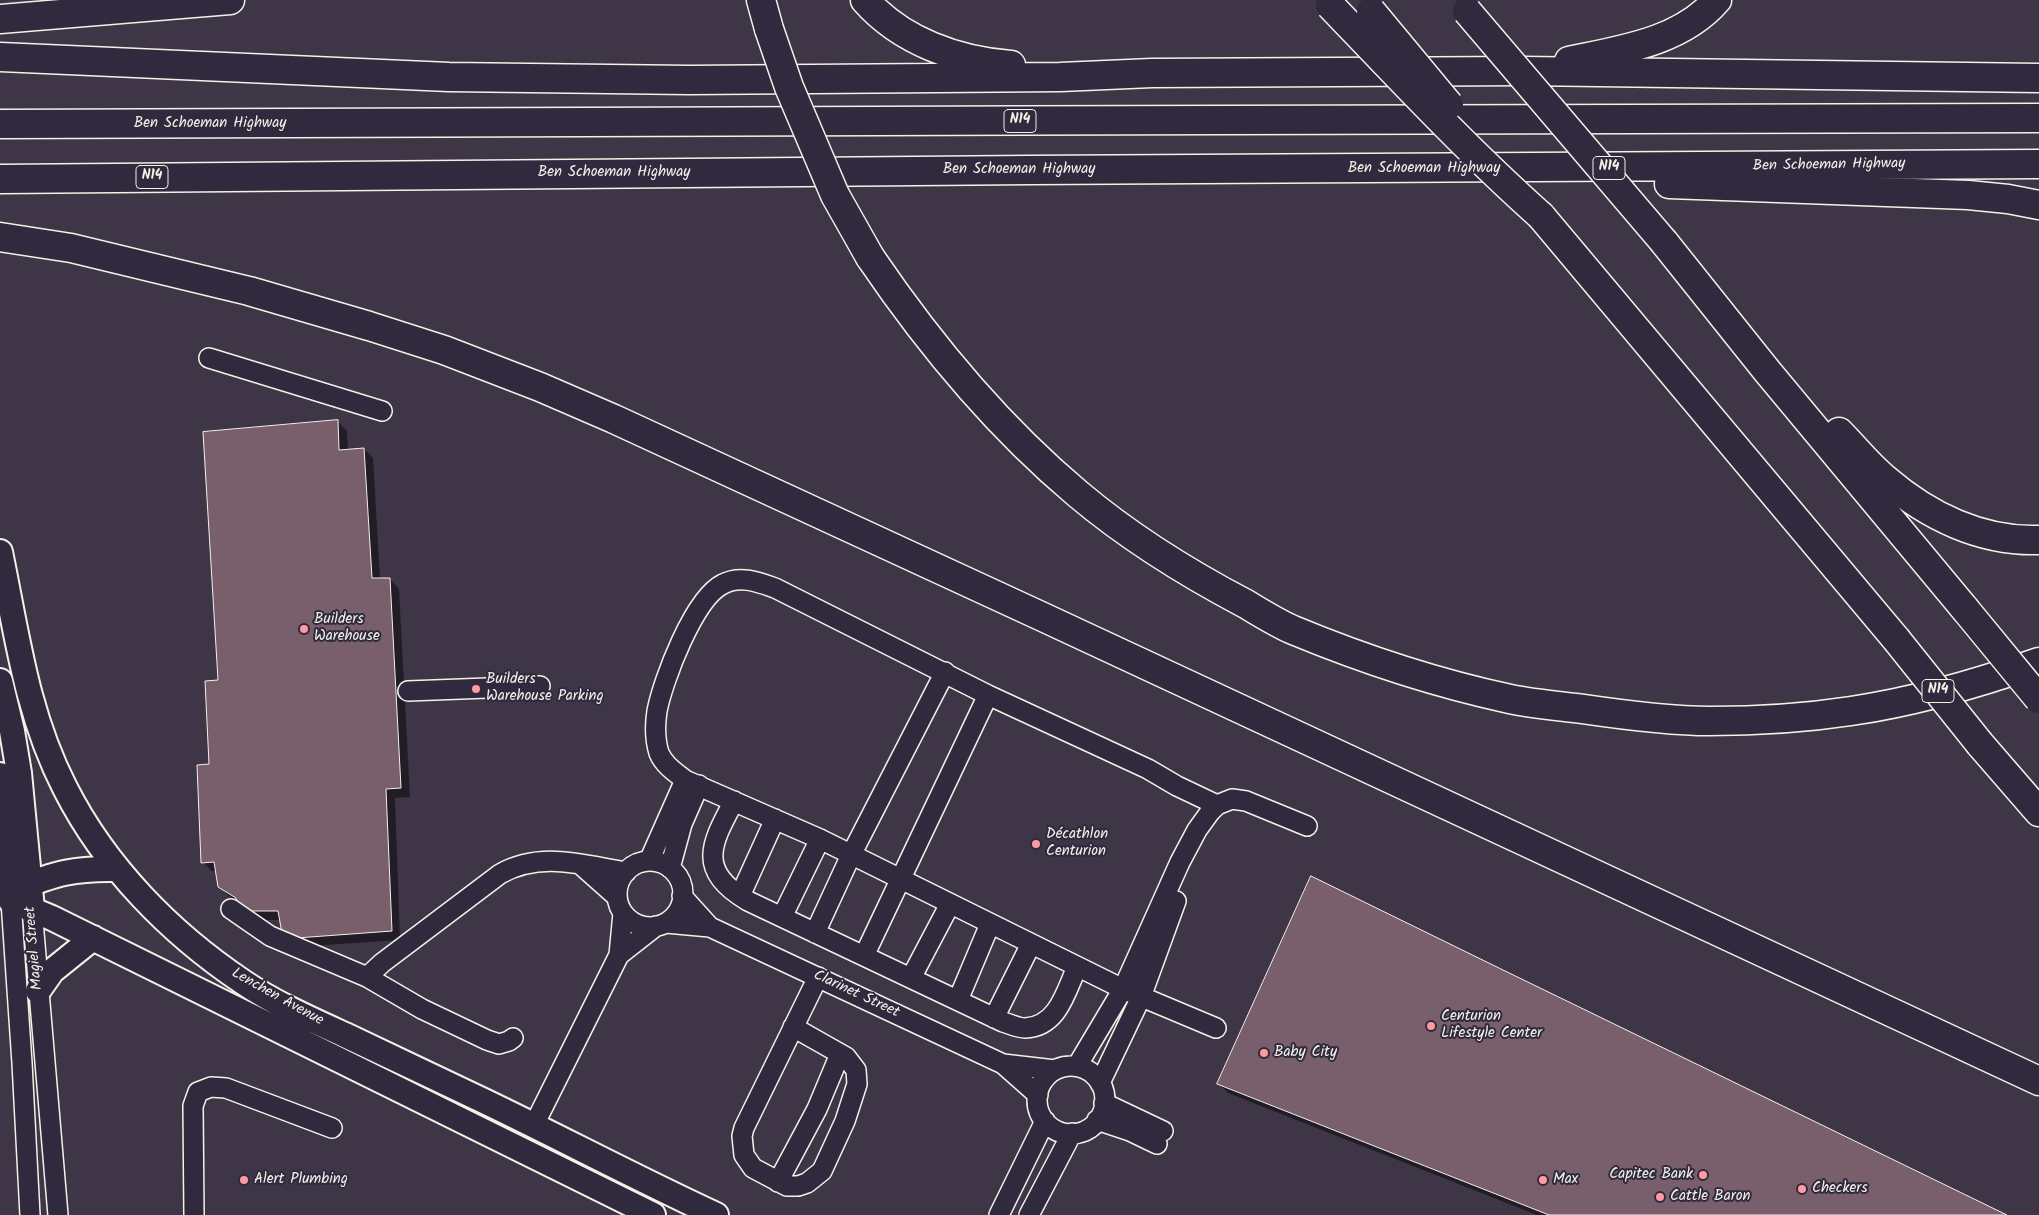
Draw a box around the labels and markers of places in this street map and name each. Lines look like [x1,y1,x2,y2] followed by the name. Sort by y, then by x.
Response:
[314,611,380,646] place label: Builders Warehouse
[298,623,310,635] marker: Builders Warehouse
[486,671,604,706] place label: Builders Warehouse Parking
[470,683,482,695] marker: Builders Warehouse Parking
[1046,826,1108,861] place label: Décathlon Centurion
[1030,838,1042,850] marker: Décathlon Centurion
[1441,1008,1542,1043] place label: Centurion Lifestyle Center
[1425,1020,1437,1032] marker: Centurion Lifestyle Center
[1274,1044,1337,1062] place label: Baby City
[1258,1047,1270,1059] marker: Baby City
[1609,1166,1693,1184] place label: Capitec Bank
[1697,1169,1709,1181] marker: Capitec Bank
[254,1171,348,1189] place label: Alert Plumbing
[1553,1171,1578,1189] place label: Max
[238,1174,250,1186] marker: Alert Plumbing
[1537,1174,1549,1186] marker: Max
[1812,1180,1868,1198] place label: Checkers
[1796,1183,1808,1195] marker: Checkers
[1670,1188,1750,1206] place label: Cattle Baron
[1654,1191,1666,1203] marker: Cattle Baron

